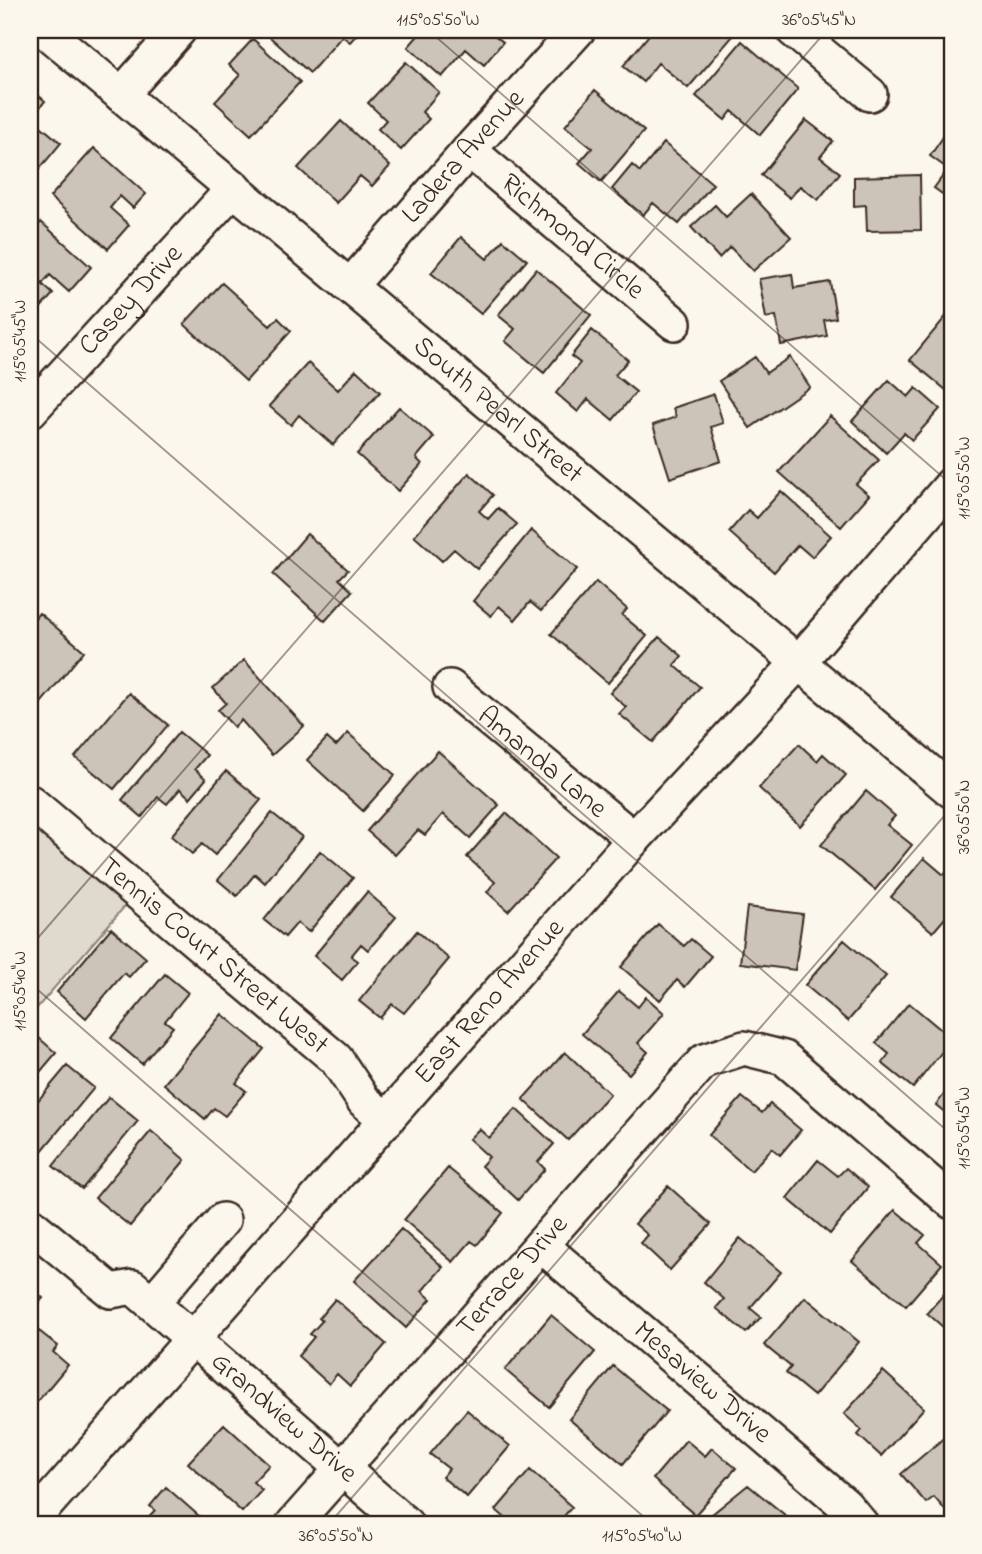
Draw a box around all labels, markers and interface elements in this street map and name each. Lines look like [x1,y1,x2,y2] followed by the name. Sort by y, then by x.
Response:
[397,8,479,34] text: 115°05'50"W
[782,8,856,34] text: 36°05'45"N
[392,80,535,233] street label: Ladera Avenue
[491,164,654,310] street label: Richmond Circle
[69,235,193,365] street label: Casey Drive
[8,300,34,382] text: 115°05'45"W
[404,327,592,494] street label: South Pearl Street
[952,437,978,519] text: 115°05'50"W
[468,697,616,829] street label: Amanda Lane
[952,780,978,854] text: 36°05'50"N
[90,848,338,1065] street label: Tennis Court Street West
[405,909,575,1094] street label: East Reno Avenue
[8,951,34,1031] text: 115°05'40"W
[952,1087,978,1169] text: 115°05'45"W
[447,1206,579,1347] street label: Terrace Drive
[624,1312,781,1454] street label: Mesaview Drive
[201,1342,367,1494] street label: Grandview Drive
[299,1524,373,1550] text: 36°05'50"N
[602,1524,682,1550] text: 115°05'40"W

